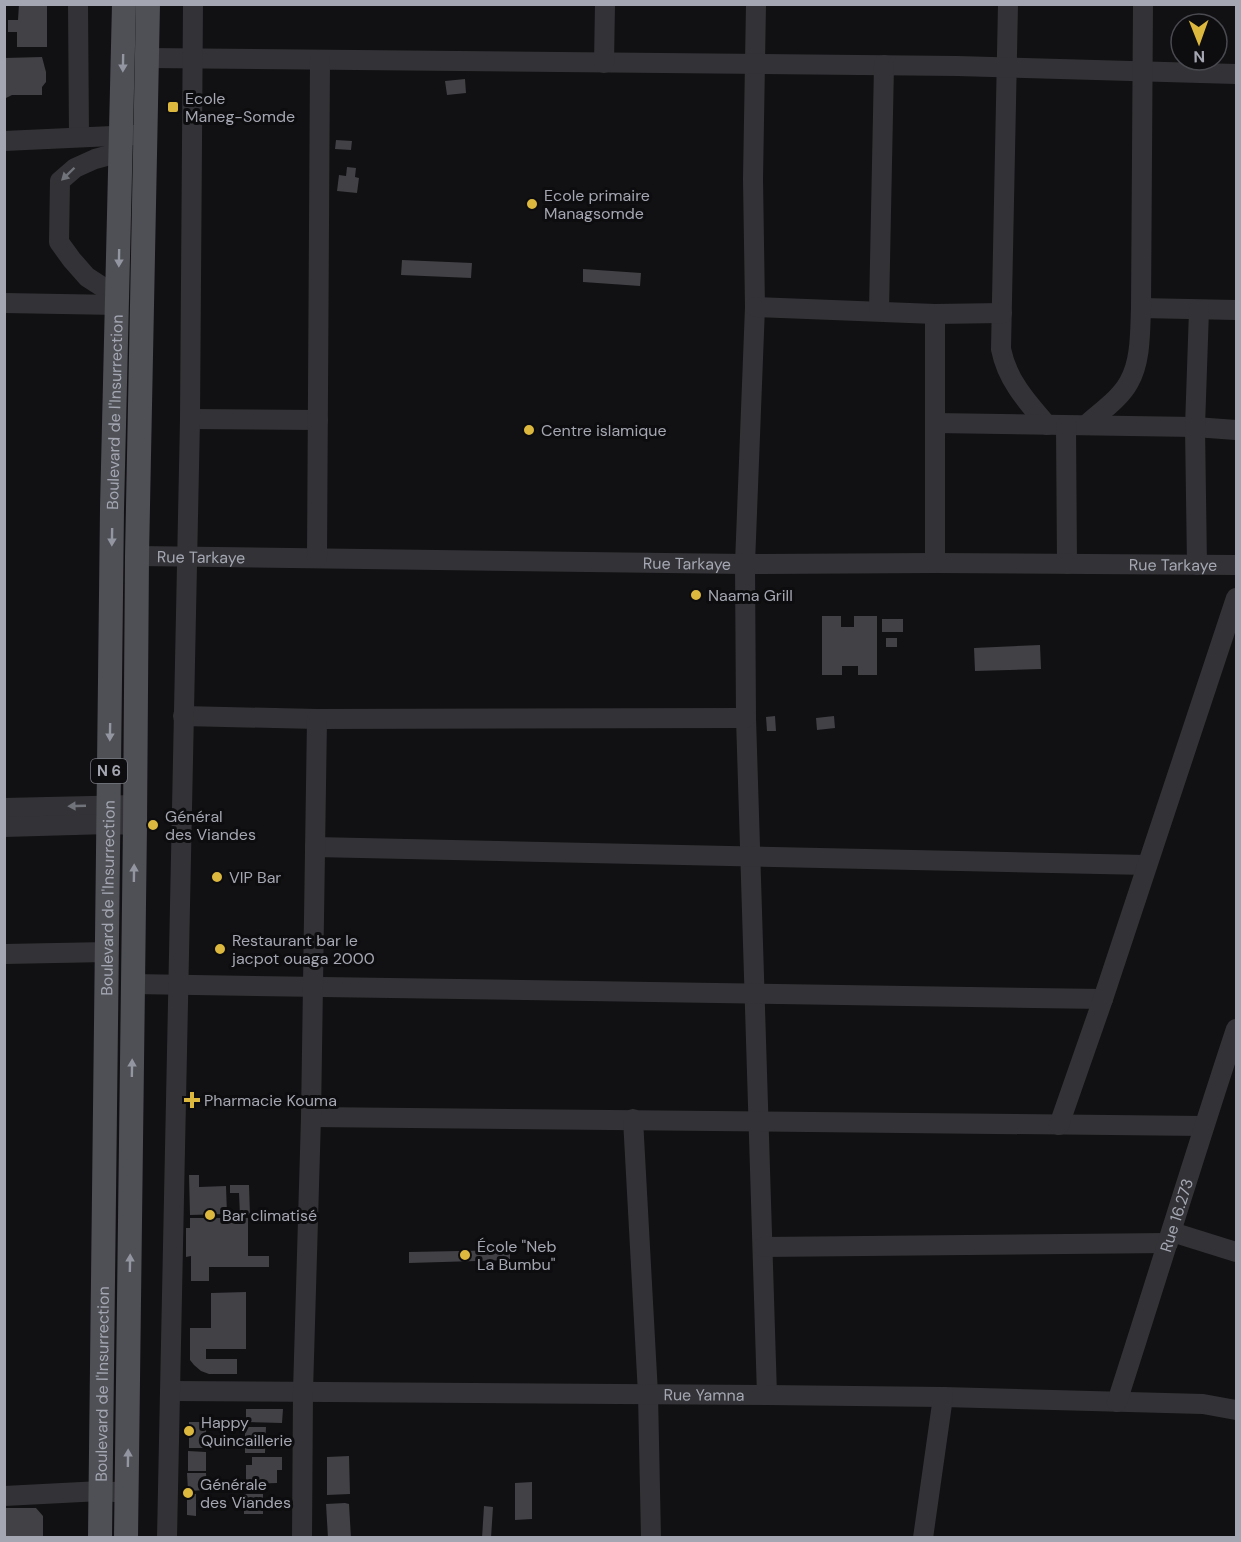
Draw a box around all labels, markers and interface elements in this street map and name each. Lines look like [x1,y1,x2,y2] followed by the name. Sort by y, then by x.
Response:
[1169,12,1229,72] north arrow
[1193,46,1205,67] text: N
[118,53,127,72] one-way arrow
[185,88,295,127] place label: Ecole Maneg-Somde
[166,100,180,114] marker: Ecole Maneg-Somde
[61,167,75,181] one-way arrow
[544,185,650,224] place label: Ecole primaire Managsomde
[525,197,539,211] marker: Ecole primaire Managsomde
[114,248,123,267] one-way arrow
[102,314,128,510] street label: Boulevard de l'Insurrection
[541,420,667,441] place label: Centre islamique
[522,423,536,437] marker: Centre islamique
[107,527,117,546] one-way arrow
[157,546,245,568] street label: Rue Tarkaye
[643,553,731,575] street label: Rue Tarkaye
[1129,554,1217,576] street label: Rue Tarkaye
[708,585,793,606] place label: Naama Grill
[689,588,703,602] marker: Naama Grill
[105,722,115,741] one-way arrow
[91,759,127,783] road number: N 6
[96,800,120,996] street label: Boulevard de l'Insurrection
[67,801,86,811] one-way arrow
[165,806,256,845] place label: Général des Viandes
[146,818,160,832] marker: Général des Viandes
[129,864,139,883] one-way arrow
[229,867,281,888] place label: VIP Bar
[210,870,224,884] marker: VIP Bar
[231,930,375,969] place label: Restaurant bar le jacpot ouaga 2000
[213,942,227,956] marker: Restaurant bar le jacpot ouaga 2000
[127,1059,136,1078] one-way arrow
[204,1090,337,1111] place label: Pharmacie Kouma
[185,1093,199,1107] marker: Pharmacie Kouma
[1155,1176,1198,1255] street label: Rue 16.273
[222,1205,317,1226] place label: Bar climatisé
[203,1208,217,1222] marker: Bar climatisé
[477,1236,556,1275] place label: École "Neb La Bumbu"
[458,1248,472,1262] marker: École "Neb La Bumbu"
[125,1254,134,1273] one-way arrow
[91,1286,114,1482] street label: Boulevard de l'Insurrection
[663,1384,745,1406] street label: Rue Yamna
[201,1412,292,1451] place label: Happy Quincaillerie
[182,1424,196,1438] marker: Happy Quincaillerie
[123,1449,132,1468] one-way arrow
[200,1474,291,1513] place label: Générale des Viandes
[181,1486,195,1500] marker: Générale des Viandes

